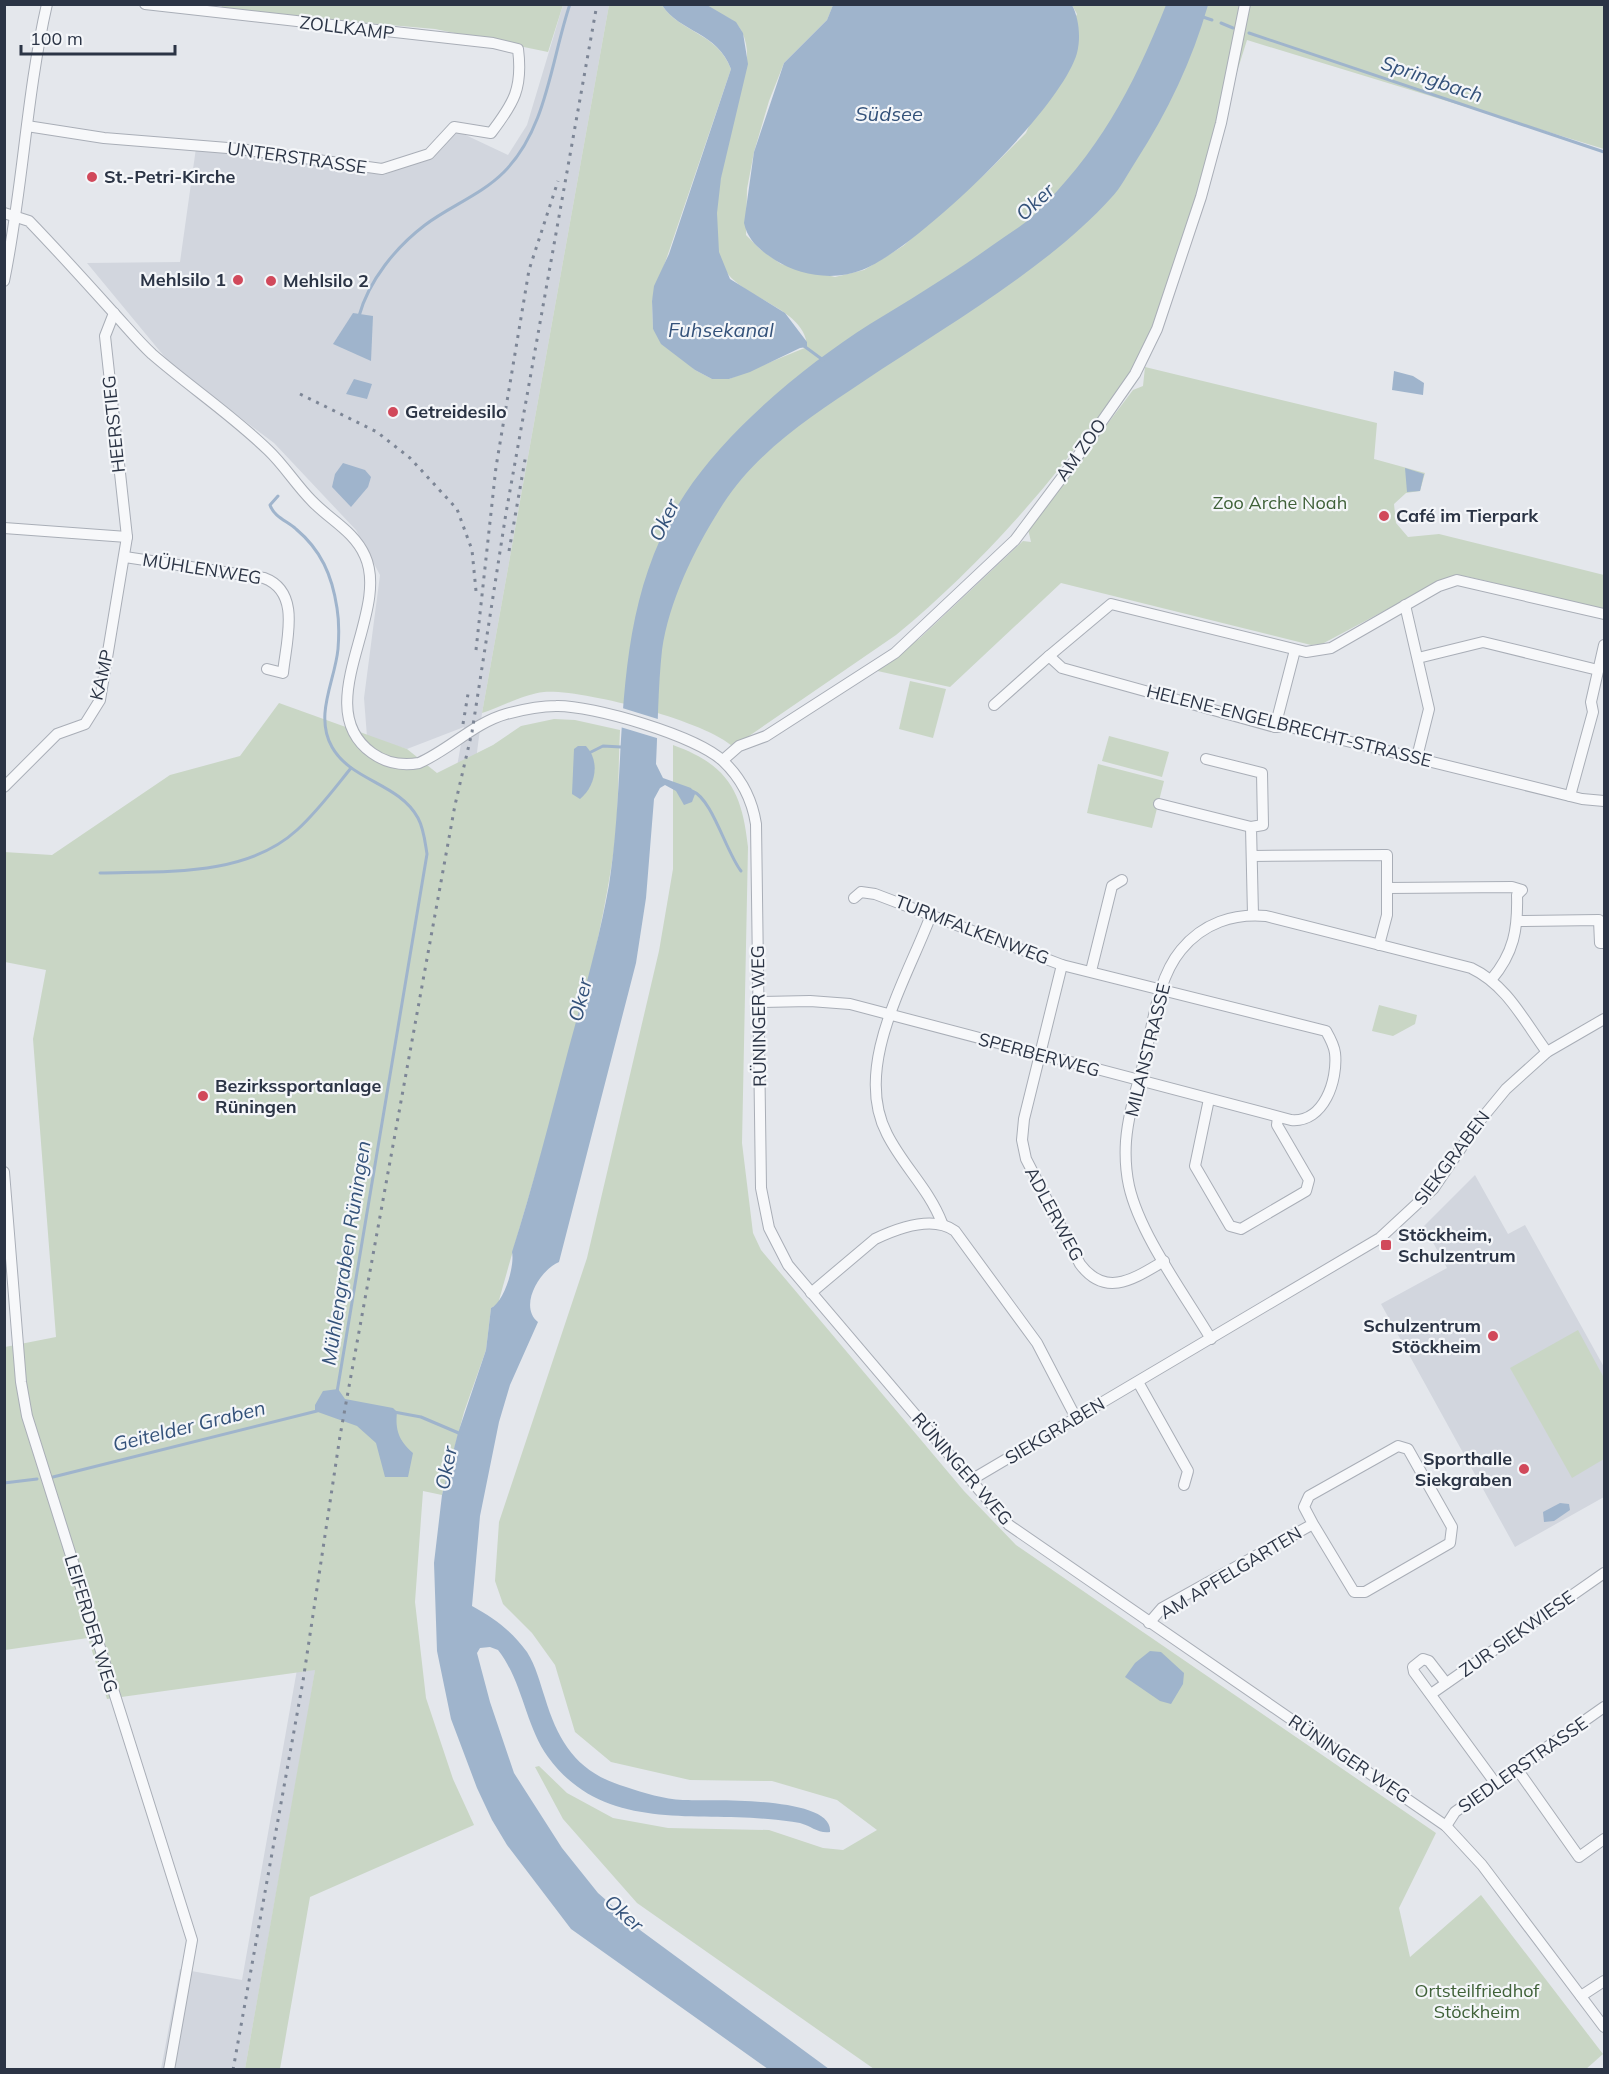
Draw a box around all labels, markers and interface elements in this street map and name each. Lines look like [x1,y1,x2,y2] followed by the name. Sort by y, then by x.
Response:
[298,10,396,45] street label: ZOLLKAMP
[21,18,176,56] scale bar
[30,27,83,50] text: 100 m
[1378,49,1486,108] water label: Springbach
[855,101,923,126] water label: Südsee
[226,136,368,179] street label: UNTERSTRASSE
[104,165,236,188] place label: St.-Petri-Kirche
[85,170,99,184] marker: St.-Petri-Kirche
[1010,177,1060,226] water label: Oker
[140,268,226,291] place label: Mehlsilo 1
[283,269,369,292] place label: Mehlsilo 2
[231,273,245,287] marker: Mehlsilo 1
[264,274,278,288] marker: Mehlsilo 2
[668,317,774,342] water label: Fuhsekanal
[97,374,130,474] street label: HEERSTIEG
[405,400,507,423] place label: Getreidesilo
[386,405,400,419] marker: Getreidesilo
[1050,414,1111,485] street label: AM ZOO
[1213,491,1347,514] park label: Zoo Arche Noah
[643,494,685,545] water label: Oker
[1396,504,1539,527] place label: Café im Tierpark
[1377,509,1391,523] marker: Café im Tierpark
[141,548,263,589] street label: MÜHLENWEG
[85,647,118,702] street label: KAMP
[1144,679,1434,772] street label: HELENE-ENGELBRECHT-STRASSE
[892,890,1052,970] street label: TURMFALKENWEG
[746,945,771,1087] street label: RÜNINGER WEG
[562,975,597,1024] water label: Oker
[1120,981,1175,1119] street label: MILANSTRASSE
[976,1027,1102,1082] street label: SPERBERWEG
[215,1074,382,1118] place label: Bezirkssportanlage Rüningen
[196,1089,210,1103] marker: Bezirkssportanlage Rüningen
[1409,1106,1495,1209] street label: SIEKGRABEN
[315,1139,376,1367] water label: Mühlengraben Rüningen
[1020,1163,1089,1265] street label: ADLERWEG
[1398,1223,1516,1267] place label: Stöckheim, Schulzentrum
[1379,1238,1393,1252] marker: Stöckheim, Schulzentrum
[1363,1314,1481,1358] place label: Schulzentrum Stöckheim
[1486,1329,1500,1343] marker: Schulzentrum Stöckheim
[1001,1392,1109,1469] street label: SIEKGRABEN
[110,1394,268,1457] water label: Geitelder Graben
[907,1408,1018,1530] street label: RÜNINGER WEG
[429,1443,462,1492] water label: Oker
[1415,1447,1512,1491] place label: Sporthalle Siekgraben
[1517,1462,1531,1476] marker: Sporthalle Siekgraben
[1156,1521,1306,1624] street label: AM APFELGARTEN
[60,1552,123,1696] street label: LEIFERDER WEG
[1455,1585,1579,1682] street label: ZUR SIEKWIESE
[1284,1709,1414,1808] street label: RÜNINGER WEG
[1453,1711,1592,1818] street label: SIEDLERSTRASSE
[600,1889,649,1937] water label: Oker
[1415,1979,1540,2023] park label: Ortsteilfriedhof Stöckheim

